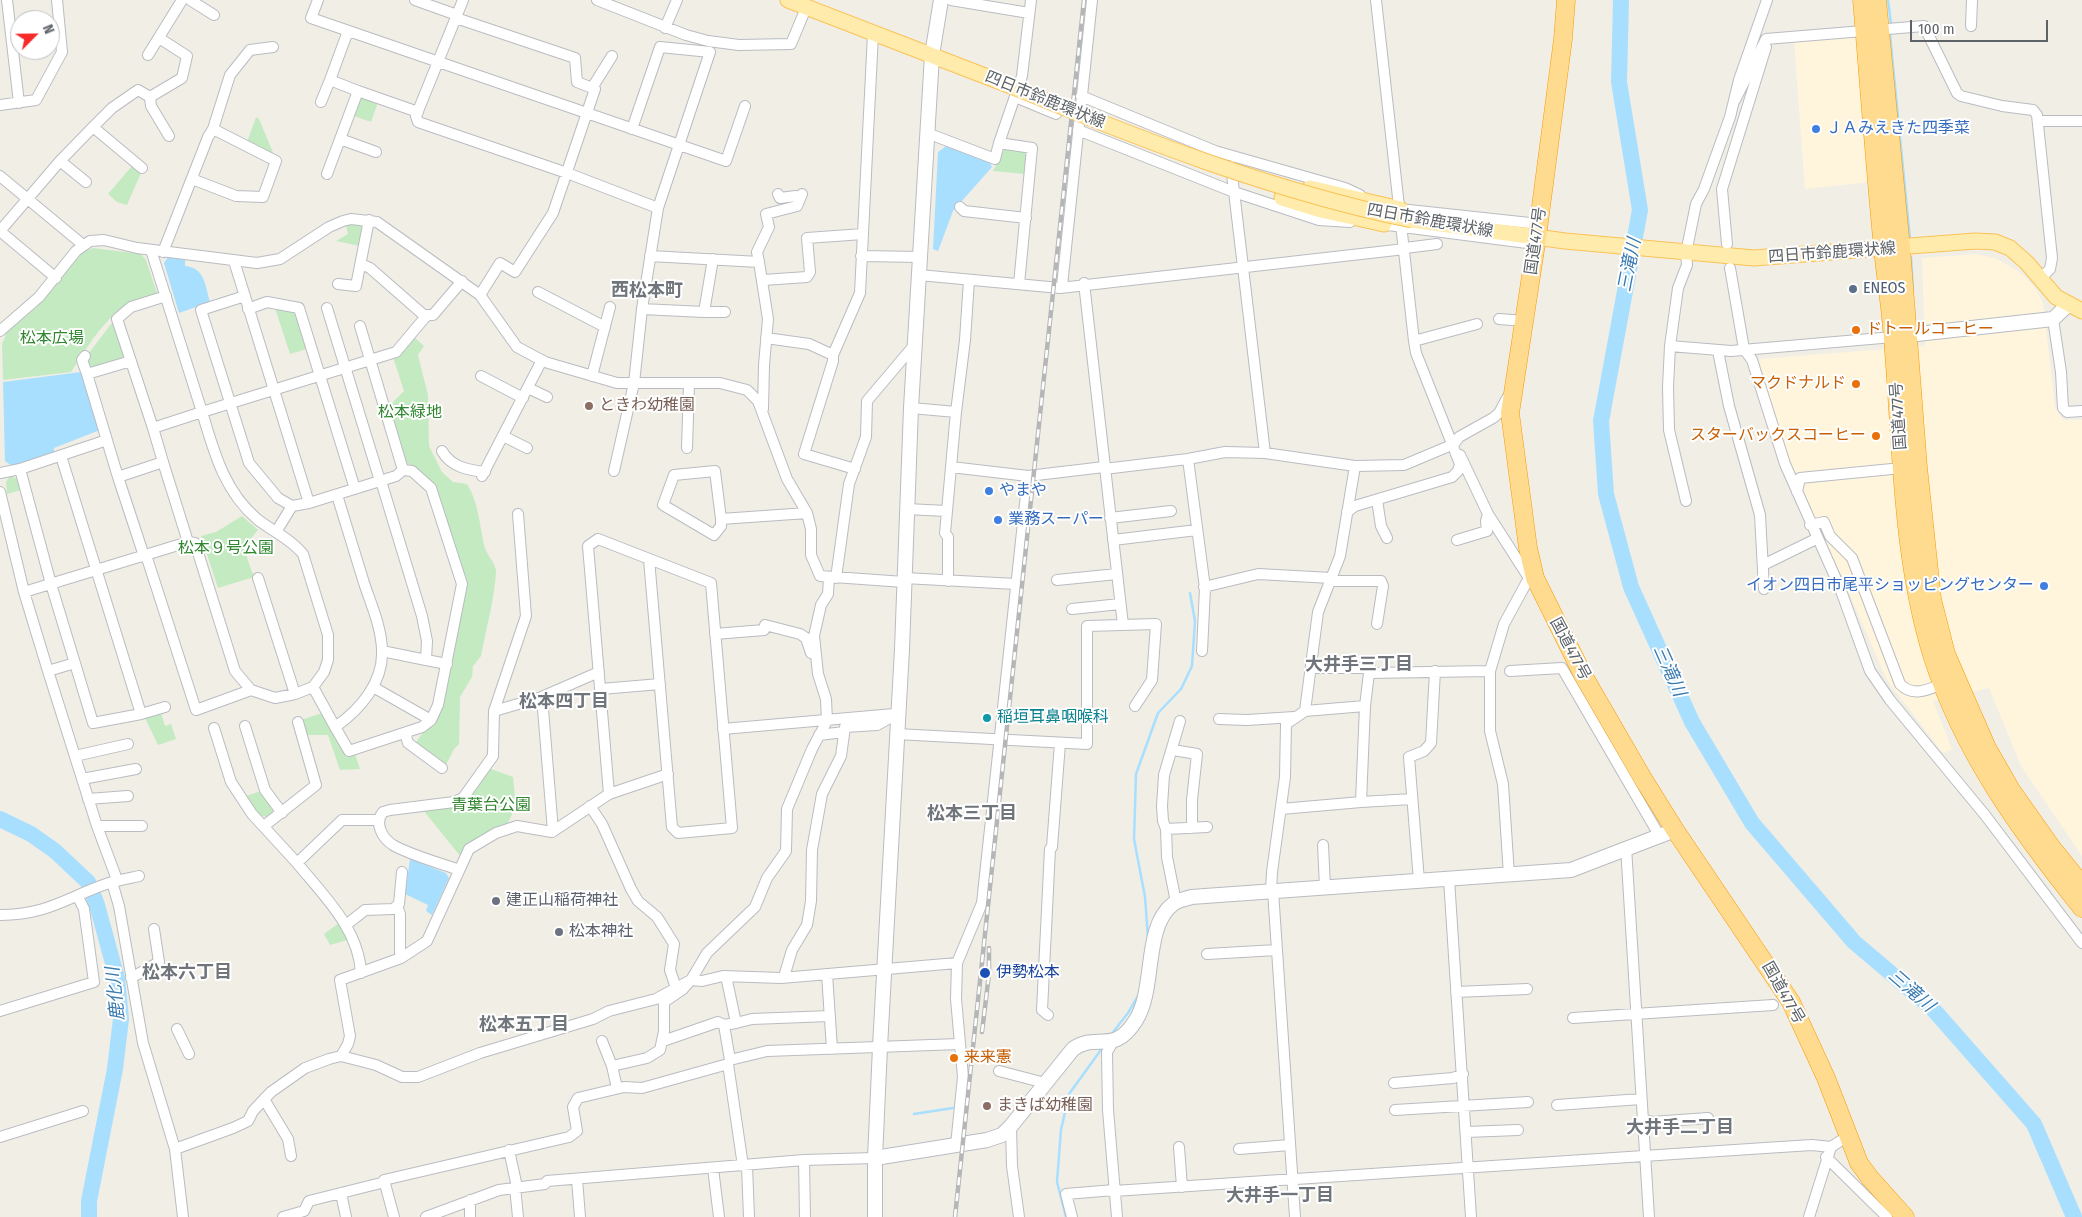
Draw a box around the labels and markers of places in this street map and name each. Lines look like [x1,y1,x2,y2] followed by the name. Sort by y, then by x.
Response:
[1826,119,1970,139] place label: ＪＡみえきた四季菜
[1810,123,1822,135] marker: ＪＡみえきた四季菜
[1863,279,1906,299] place label: ENEOS
[1847,283,1859,295] marker: ENEOS
[1866,320,1994,340] place label: ドトールコーヒー
[1850,324,1862,336] marker: ドトールコーヒー
[1750,374,1846,394] place label: マクドナルド
[1850,378,1862,390] marker: マクドナルド
[599,396,695,416] place label: ときわ幼稚園
[583,400,595,412] marker: ときわ幼稚園
[1690,426,1866,446] place label: スターバックスコーヒー
[1870,430,1882,442] marker: スターバックスコーヒー
[999,481,1047,501] place label: やまや
[983,485,995,497] marker: やまや
[1008,510,1104,530] place label: 業務スーパー
[992,514,1004,526] marker: 業務スーパー
[1746,576,2034,596] place label: イオン四日市尾平ショッピングセンター
[2038,580,2050,592] marker: イオン四日市尾平ショッピングセンター
[997,708,1109,728] place label: 稲垣耳鼻咽喉科
[981,712,993,724] marker: 稲垣耳鼻咽喉科
[506,891,618,911] place label: 建正山稲荷神社
[490,895,502,907] marker: 建正山稲荷神社
[569,922,633,942] place label: 松本神社
[553,926,565,938] marker: 松本神社
[996,963,1060,983] place label: 伊勢松本
[978,966,992,980] marker: 伊勢松本
[964,1048,1012,1068] place label: 来来憲
[948,1052,960,1064] marker: 来来憲
[997,1096,1093,1116] place label: まきば幼稚園
[981,1100,993,1112] marker: まきば幼稚園

